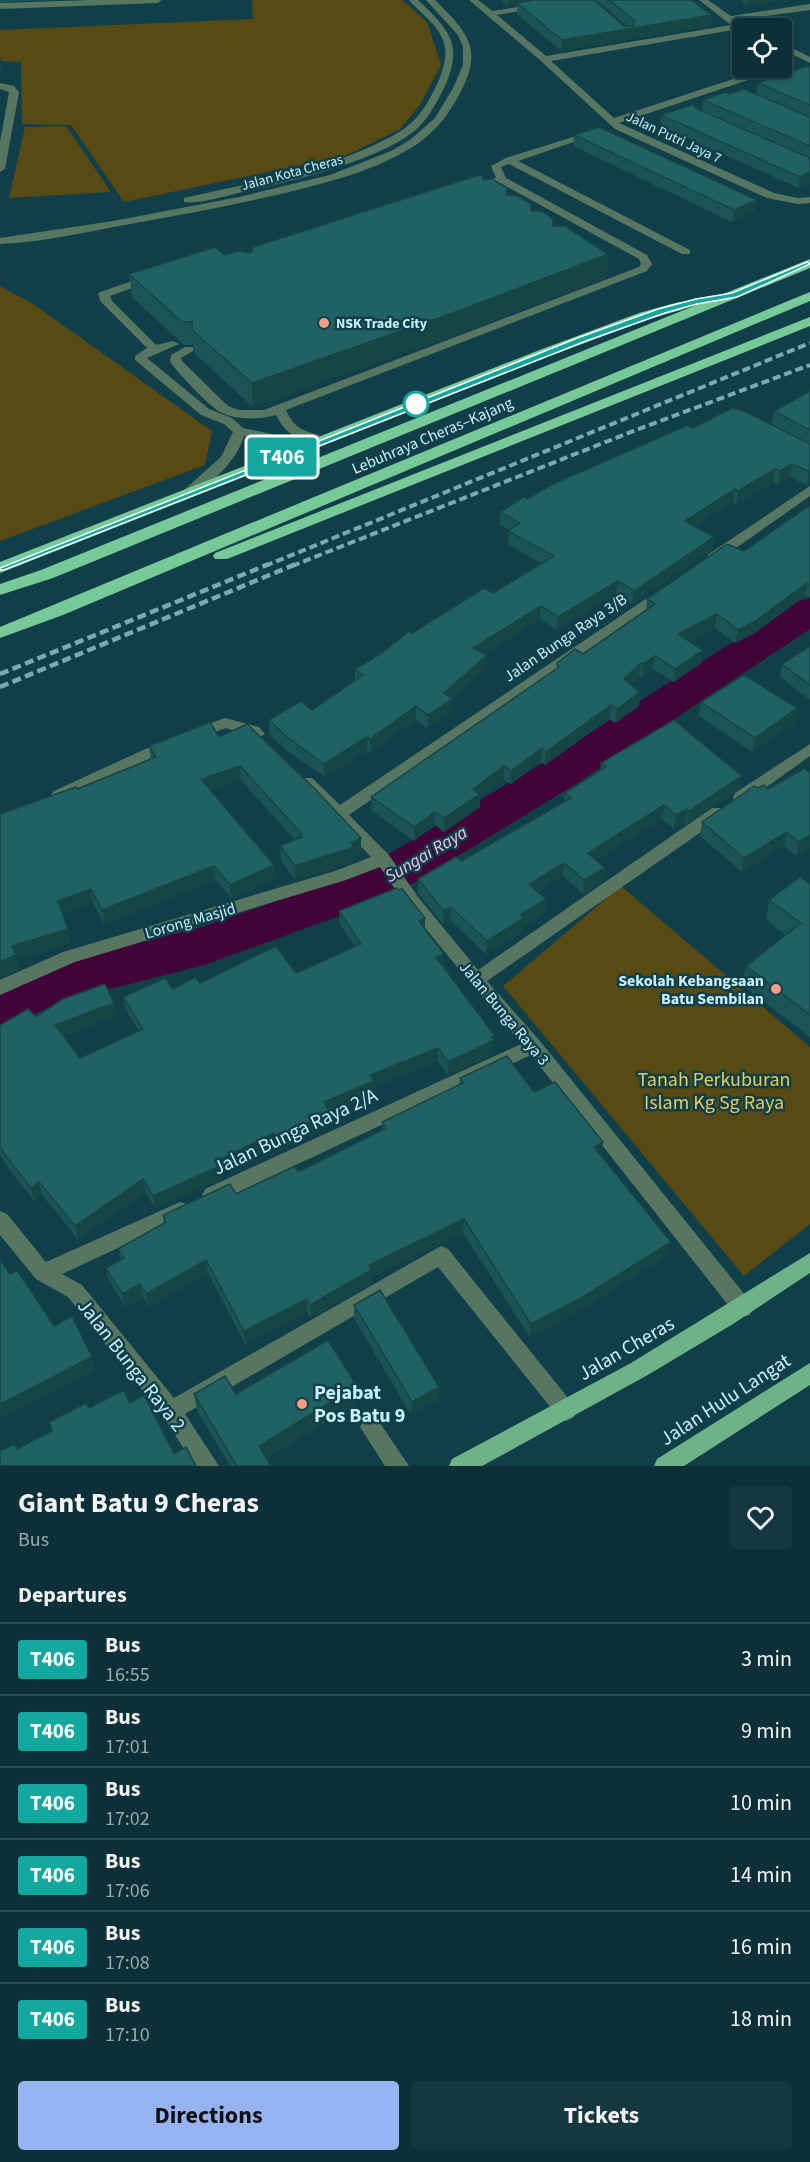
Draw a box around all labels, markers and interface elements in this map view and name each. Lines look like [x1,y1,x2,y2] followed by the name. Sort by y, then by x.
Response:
[732,18,792,78] map controls
[732,18,792,78] button: locate
[623,107,725,169] street label: Jalan Putri Jaya 7
[239,150,345,196] street label: Jalan Kota Cheras
[336,314,428,334] place label: NSK Trade City
[317,316,331,330] marker: NSK Trade City
[403,391,429,417] unlabelled marker
[348,392,516,480] street label: Lebuhraya Cheras–Kajang
[240,438,324,476] line badge: T406
[260,442,304,472] text: T406
[500,588,632,687] street label: Jalan Bunga Raya 3/B
[380,820,472,889] water label: Sungai Raya
[142,897,238,944] street label: Lorong Masjid
[454,957,554,1070] street label: Jalan Bunga Raya 3
[618,970,764,1010] place label: Sekolah Kebangsaan Batu Sembilan
[769,982,783,996] marker: Sekolah Kebangsaan Batu Sembilan
[638,1066,790,1117] park label: Tanah Perkuburan Islam Kg Sg Raya
[209,1081,382,1182] street label: Jalan Bunga Raya 2/A
[70,1293,192,1438] street label: Jalan Bunga Raya 2
[573,1310,680,1388] street label: Jalan Cheras
[655,1347,797,1453] street label: Jalan Hulu Langat
[314,1379,405,1430] place label: Pejabat Pos Batu 9
[295,1397,309,1411] marker: Pejabat Pos Batu 9
[18,1483,259,1523] text: Giant Batu 9 Cheras
[729,1486,792,1549] button: heart
[18,1526,49,1554] text: Bus
[18,1579,127,1611] text: Departures
[105,1629,141,1661] text: Bus
[741,1643,792,1675] text: 3 min
[30,1644,75,1674] text: T406
[105,1661,150,1689] text: 16:55
[105,1701,141,1733] text: Bus
[741,1715,792,1747] text: 9 min
[30,1716,75,1746] text: T406
[105,1733,150,1761] text: 17:01
[105,1773,141,1805] text: Bus
[730,1787,792,1819] text: 10 min
[30,1788,75,1818] text: T406
[105,1805,150,1833] text: 17:02
[105,1845,141,1877] text: Bus
[730,1859,792,1891] text: 14 min
[30,1860,75,1890] text: T406
[105,1877,150,1905] text: 17:06
[105,1917,141,1949] text: Bus
[730,1931,792,1963] text: 16 min
[30,1932,75,1962] text: T406
[105,1949,150,1977] text: 17:08
[105,1989,141,2021] text: Bus
[730,2003,792,2035] text: 18 min
[30,2004,75,2034] text: T406
[105,2021,150,2049] text: 17:10
[18,2081,399,2150] button: Directions
[411,2081,792,2150] button: Tickets

